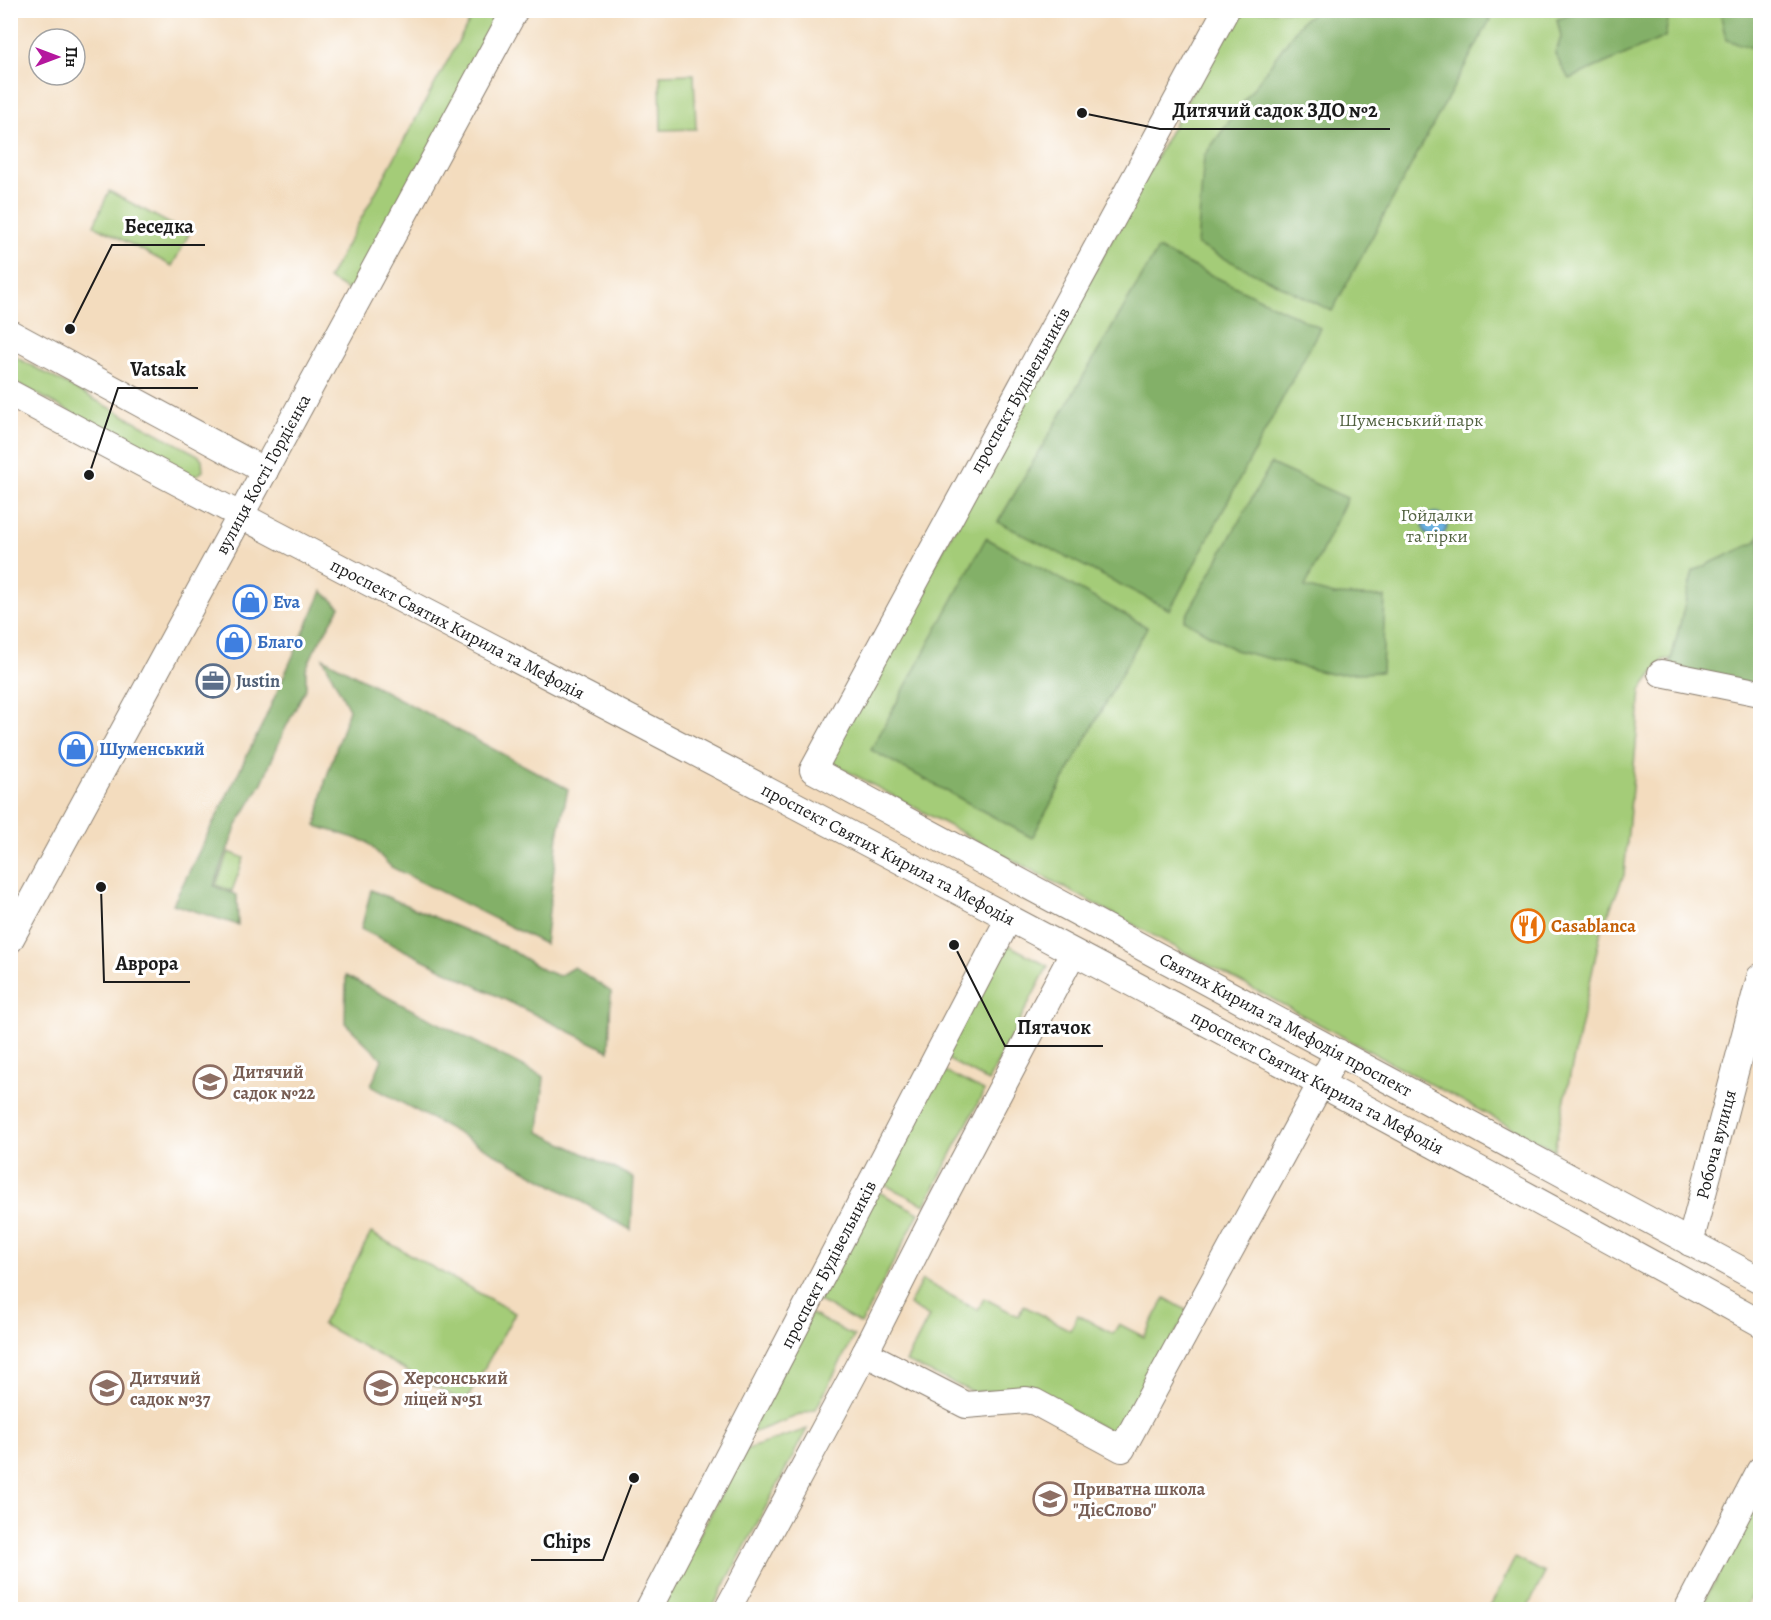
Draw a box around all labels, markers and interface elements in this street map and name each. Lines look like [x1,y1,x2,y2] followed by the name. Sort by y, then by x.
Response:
[27,27,87,87] north arrow
[60,47,82,67] text: Пн
[1160,91,1390,129] callout: Дитячий садок ЗДО №2
[1172,97,1378,124] text: Дитячий садок ЗДО №2
[112,207,205,245] callout: Беседка
[124,213,194,240] text: Беседка
[964,303,1076,477] street label: проспект Будівельників
[118,350,198,388] callout: Vatsak
[129,356,186,383] text: Vatsak
[210,389,317,559] street label: вулиця Кості Гордієнка
[1339,408,1483,432] park label: Шуменський парк
[1400,503,1474,548] park label: Гойдалки та гірки
[326,553,589,705] street label: проспект Святих Кирила та Мефодія
[232,584,268,620] shop icon: Eva
[273,590,300,614] place label: Eva
[216,624,252,660] shop icon: Благо
[257,630,303,654] place label: Благо
[195,663,231,699] office icon: Justin
[236,669,280,693] place label: Justin
[58,731,94,767] shop icon: Шуменський
[99,737,205,761] place label: Шуменський
[757,777,1019,931] street label: проспект Святих Кирила та Мефодія
[1510,908,1546,944] restaurant icon: Casablanca
[1551,914,1636,938] place label: Casablanca
[104,944,190,982] callout: Аврора
[1155,947,1416,1102] street label: Святих Кирила та Мефодія проспект
[115,950,179,977] text: Аврора
[1187,1005,1448,1160] street label: проспект Святих Кирила та Мефодія
[1005,1008,1103,1046] callout: Пятачок
[1017,1014,1091,1041] text: Пятачок
[233,1060,316,1105] place label: Дитячий садок №22
[192,1064,228,1100] school or university icon: Дитячий садок №22
[1690,1087,1742,1202] street label: Робоча вулиця
[775,1176,882,1352] street label: проспект Будівельників
[130,1366,211,1411] place label: Дитячий садок №37
[403,1366,508,1411] place label: Херсонський ліцей №51
[89,1370,125,1406] school or university icon: Дитячий садок №37
[363,1370,399,1406] school or university icon: Херсонський ліцей №51
[1073,1477,1206,1522] place label: Приватна школа "ДієСлово"
[1032,1481,1068,1517] school or university icon: Приватна школа "ДієСлово"
[531,1522,603,1560] callout: Chips
[543,1528,591,1555] text: Chips

